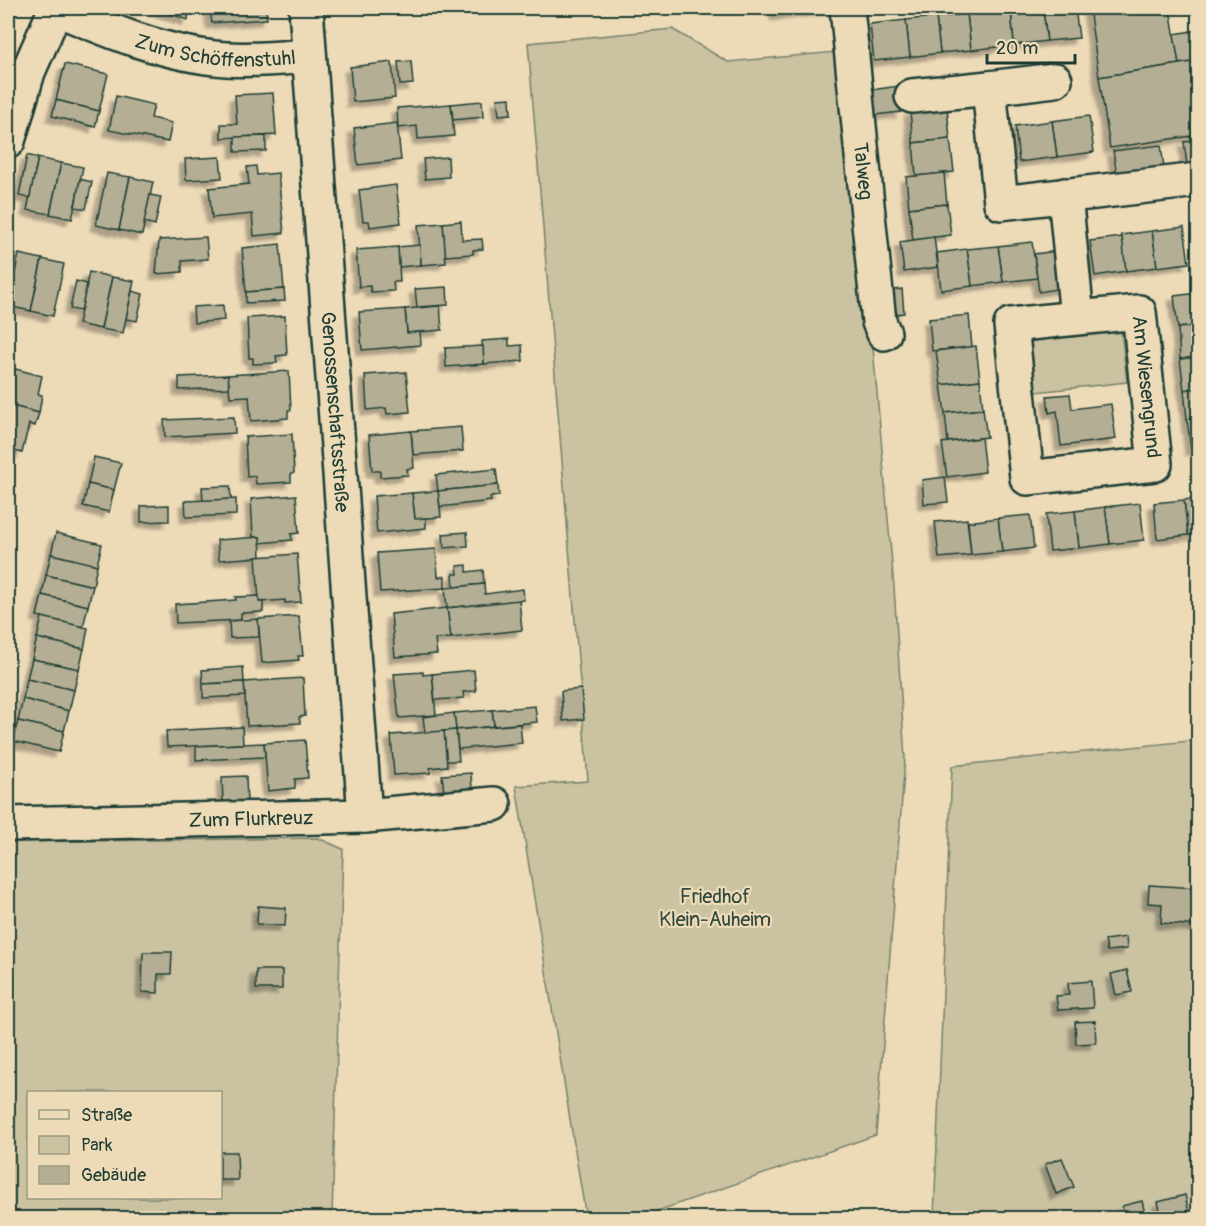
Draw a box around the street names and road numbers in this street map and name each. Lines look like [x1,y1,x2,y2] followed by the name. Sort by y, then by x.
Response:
[132,28,297,73] street label: Zum Schöffenstuhl
[848,141,878,201] street label: Talweg
[315,311,355,513] street label: Genossenschaftsstraße
[1126,314,1166,459] street label: Am Wiesengrund
[188,805,314,833] street label: Zum Flurkreuz

